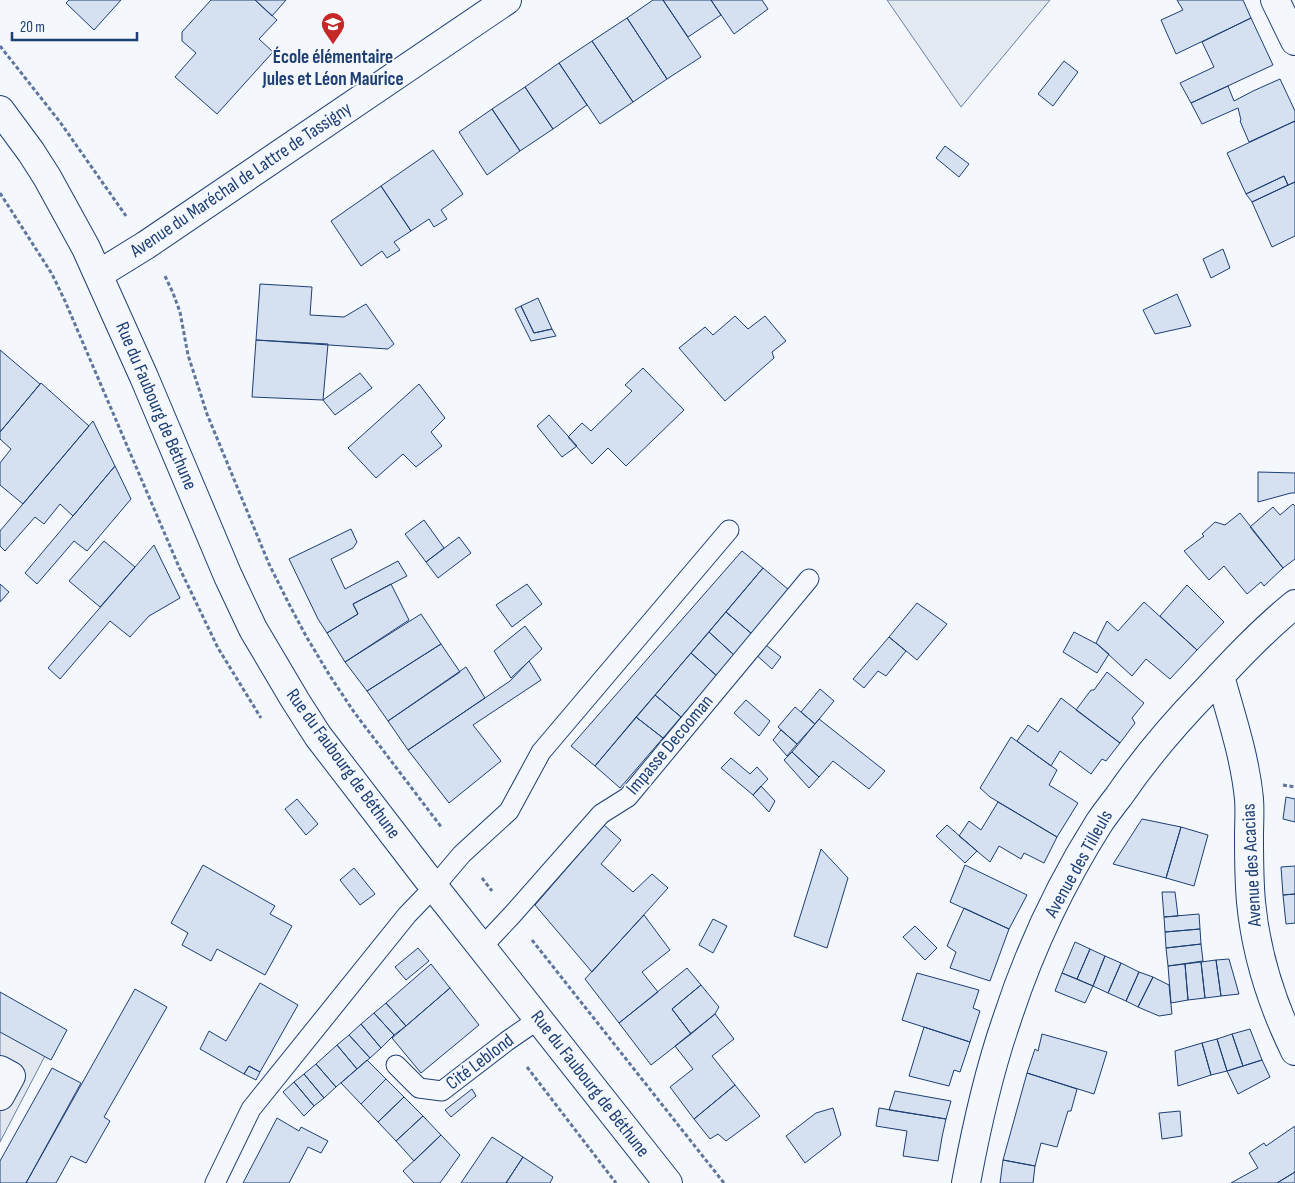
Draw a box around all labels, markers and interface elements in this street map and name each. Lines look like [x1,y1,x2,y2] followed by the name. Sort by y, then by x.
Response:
[12,10,138,42] scale bar
[320,11,346,45] school or university icon: École élémentaire Jules et Léon Maurice
[20,18,45,37] text: 20 m
[261,46,404,91] place label: École élémentaire Jules et Léon Maurice
[125,97,357,263] street label: Avenue du Maréchal de Lattre de Tassigny
[110,319,202,493] street label: Rue du Faubourg de Béthune
[281,684,405,844] street label: Rue du Faubourg de Béthune
[622,690,718,800] street label: Impasse Decooman
[1237,803,1267,928] street label: Avenue des Acacias
[1040,806,1118,923] street label: Avenue des Tilleuls
[526,1006,654,1162] street label: Rue du Faubourg de Béthune
[442,1029,518,1095] street label: Cité Leblond

